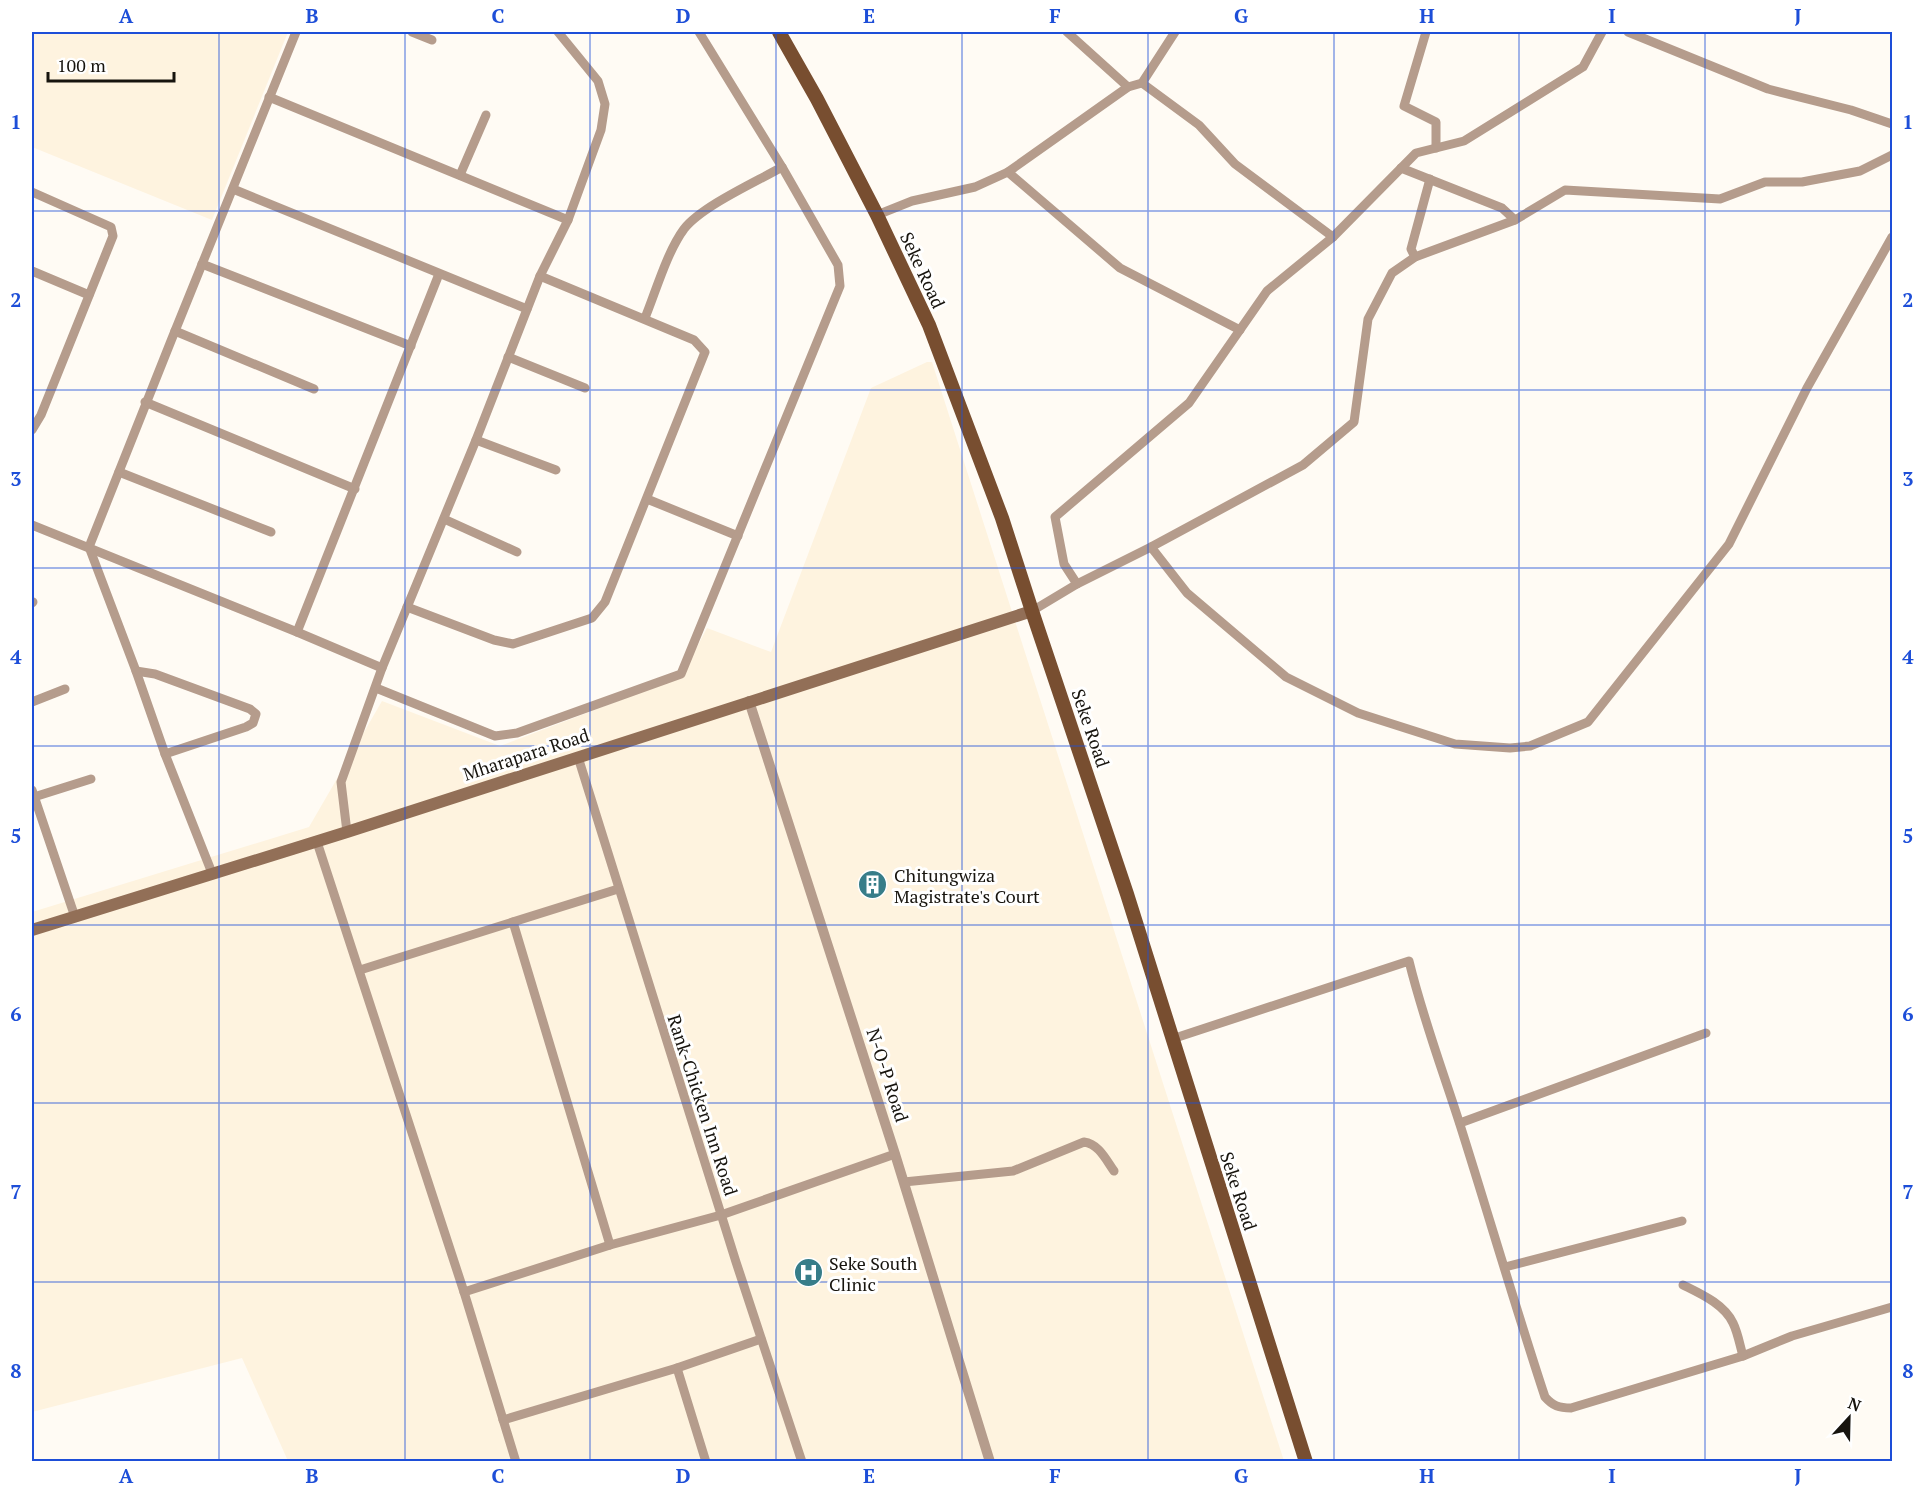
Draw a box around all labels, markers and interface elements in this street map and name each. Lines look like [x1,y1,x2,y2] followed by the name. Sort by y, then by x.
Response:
[119,2,134,29] text: A
[306,2,319,29] text: B
[491,2,505,29] text: C
[676,2,690,29] text: D
[863,2,875,29] text: E
[1049,2,1061,29] text: F
[1234,2,1248,29] text: G
[1419,2,1435,29] text: H
[1608,2,1616,29] text: I
[1794,2,1802,29] text: J
[48,45,174,83] scale bar
[57,53,106,77] text: 100 m
[10,108,22,135] text: 1
[1902,108,1914,135] text: 1
[895,228,951,312] street label: Seke Road
[10,286,22,313] text: 2
[1902,286,1914,313] text: 2
[10,465,22,492] text: 3
[1902,465,1914,492] text: 3
[10,643,22,670] text: 4
[1902,643,1914,670] text: 4
[1066,686,1116,770] street label: Seke Road
[460,722,592,786] street label: Mharapara Road
[10,822,22,849] text: 5
[1902,822,1914,849] text: 5
[894,863,1040,908] place label: Chitungwiza Magistrate's Court
[857,869,889,901] building icon: Chitungwiza Magistrate's Court
[10,1000,22,1027] text: 6
[1902,1000,1914,1027] text: 6
[662,1011,744,1199] street label: Rank-Chicken Inn Road
[862,1025,914,1125] street label: N-O-P Road
[1215,1149,1263,1233] street label: Seke Road
[10,1178,22,1205] text: 7
[1902,1178,1914,1205] text: 7
[829,1251,918,1296] place label: Seke South Clinic
[792,1257,824,1289] hospital icon: Seke South Clinic
[10,1357,22,1384] text: 8
[1902,1357,1914,1384] text: 8
[1819,1388,1879,1448] north arrow
[1845,1392,1864,1417] text: N
[119,1462,134,1489] text: A
[306,1462,319,1489] text: B
[491,1462,505,1489] text: C
[676,1462,690,1489] text: D
[863,1462,875,1489] text: E
[1049,1462,1061,1489] text: F
[1234,1462,1248,1489] text: G
[1419,1462,1435,1489] text: H
[1608,1462,1616,1489] text: I
[1794,1462,1802,1489] text: J

